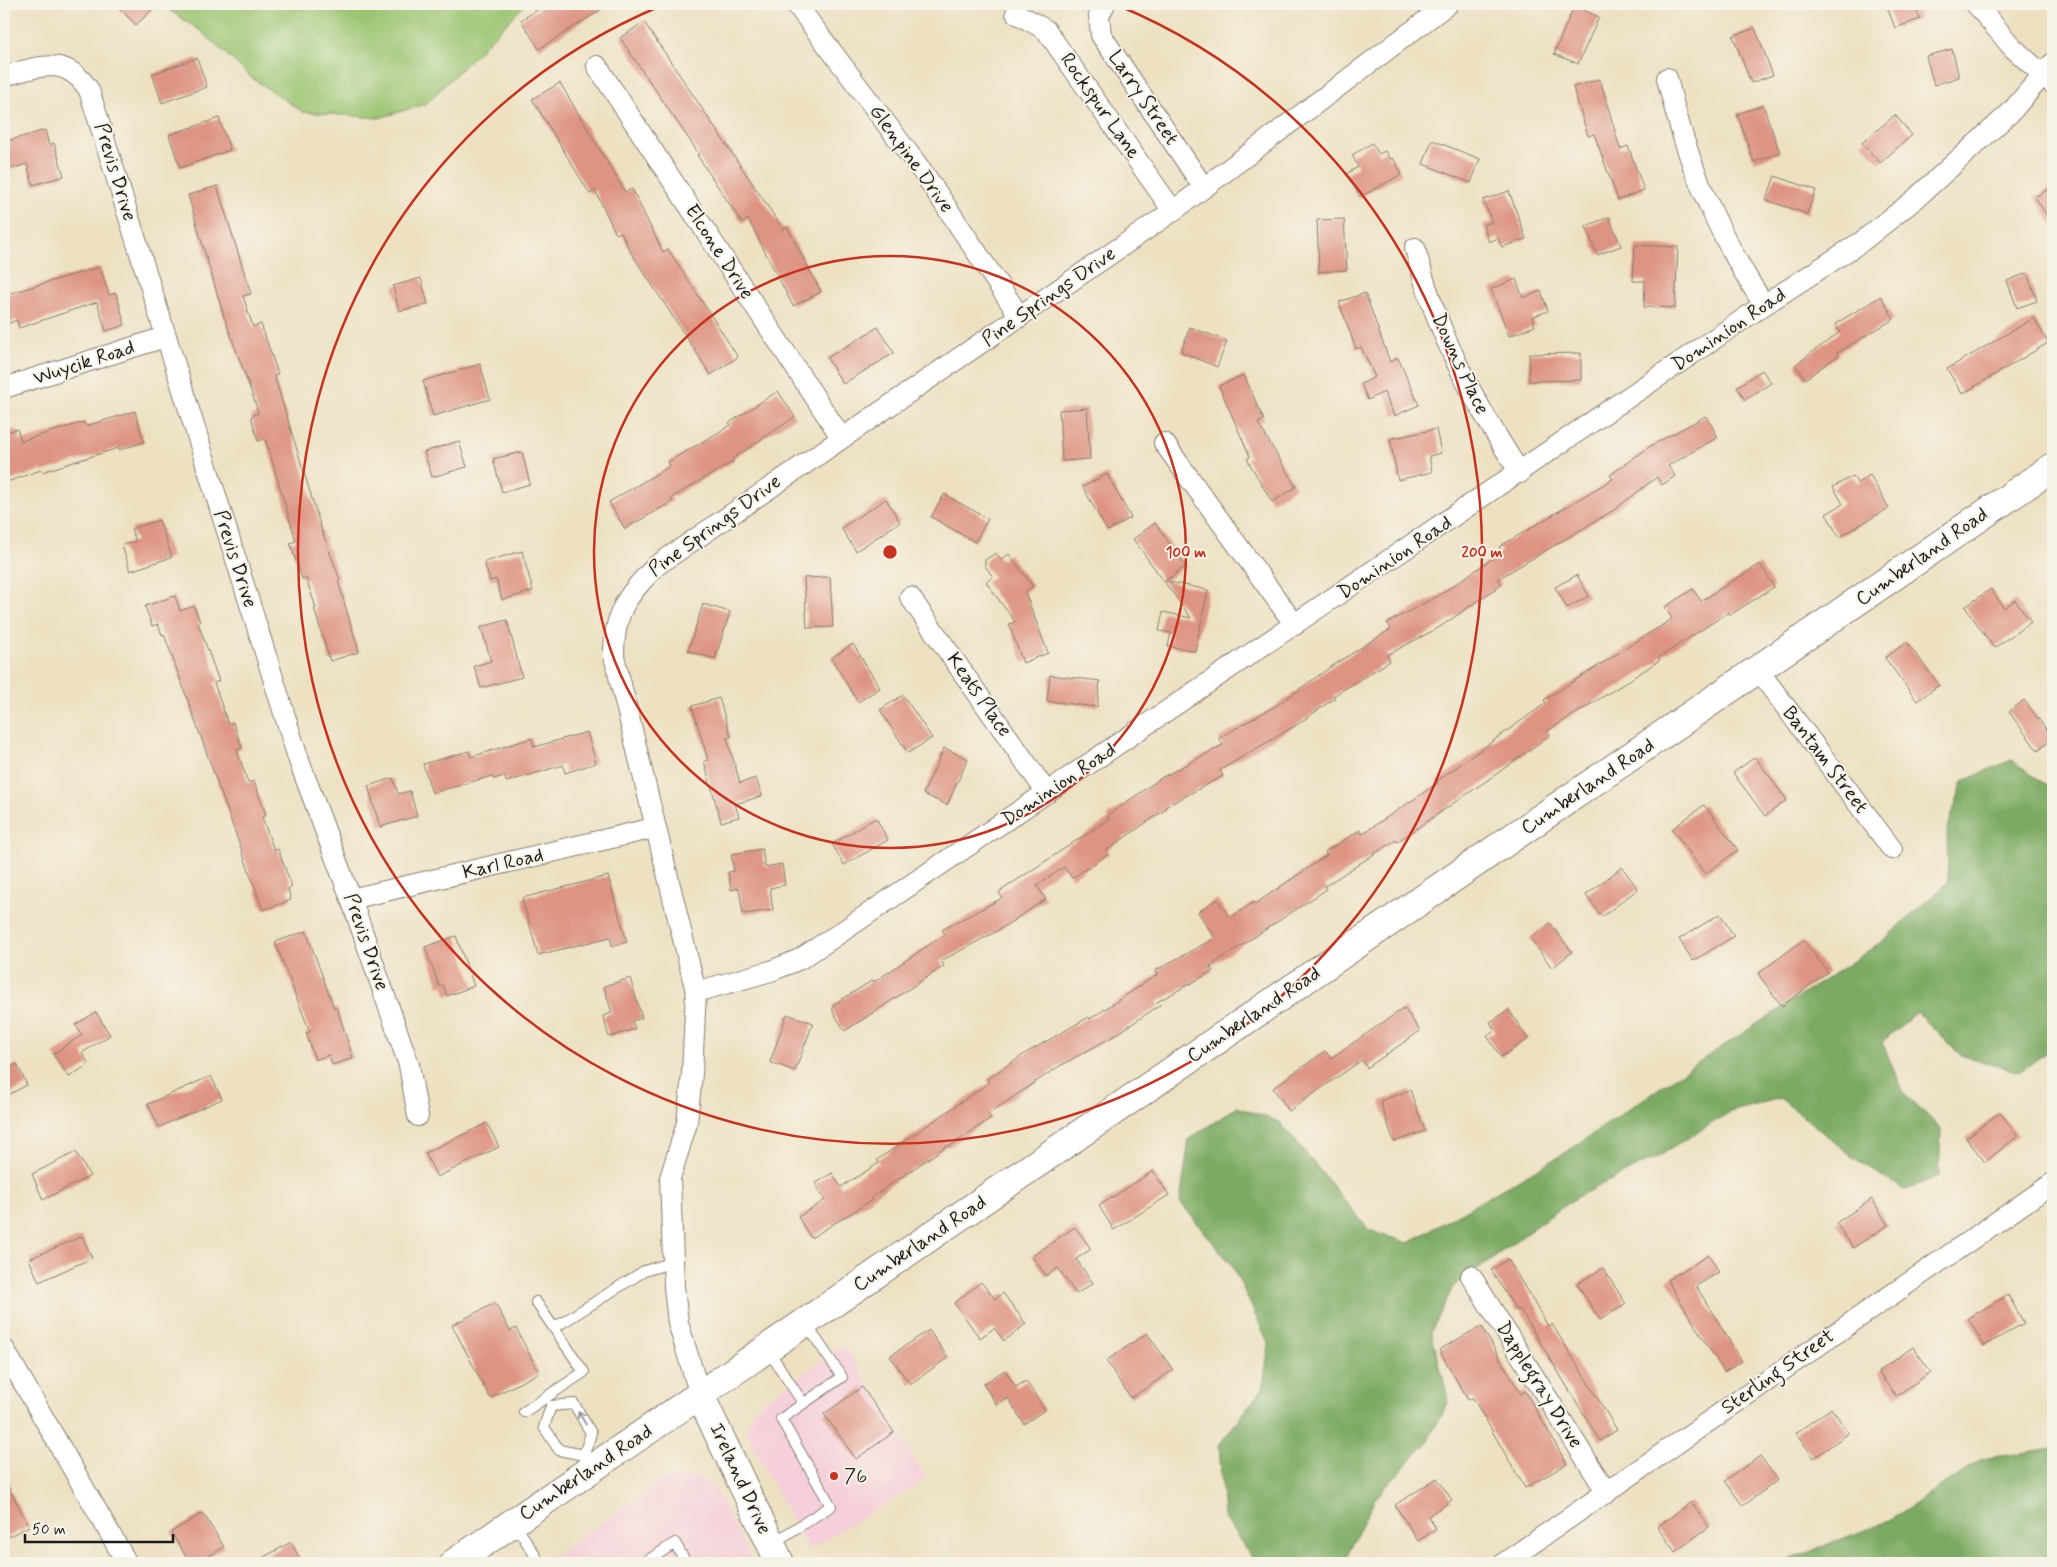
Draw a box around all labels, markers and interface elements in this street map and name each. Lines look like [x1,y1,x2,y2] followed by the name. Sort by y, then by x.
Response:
[1101,45,1185,151] street label: Larry Street
[1053,48,1147,164] street label: Rockspur Lane
[862,99,960,219] street label: Glenpine Drive
[87,120,143,224] street label: Previs Drive
[678,199,760,305] street label: Elcone Drive
[977,241,1121,353] street label: Pine Springs Drive
[1667,282,1791,378] street label: Dominion Road
[1425,309,1495,419] street label: Downs Place
[30,334,138,392] street label: Wuycik Road
[643,469,787,583] street label: Pine Springs Drive
[1850,501,1994,613] street label: Cumberland Road
[207,507,263,611] street label: Previs Drive
[1333,510,1457,606] street label: Dominion Road
[881,543,899,561] centre of rings
[1166,543,1206,563] text: 100 m
[1462,543,1503,563] text: 200 m
[940,647,1018,743] street label: Keats Place
[1776,701,1874,819] street label: Bantam Street
[1516,732,1660,842] street label: Cumberland Road
[997,737,1121,833] street label: Dominion Road
[460,842,546,886] street label: Karl Road
[337,890,395,994] street label: Previs Drive
[1182,960,1326,1070] street label: Cumberland Road
[848,1189,992,1299] street label: Cumberland Road
[1487,1316,1589,1455] street label: Dapplegray Drive
[1716,1323,1841,1423] street label: Sterling Street
[577,1412,587,1426] one-way arrow
[514,1418,658,1528] street label: Cumberland Road
[702,1419,778,1539] street label: Ireland Drive
[844,1463,867,1490] place label: 76
[828,1470,840,1482] marker: 76
[25,1512,172,1544] scale bar
[32,1520,66,1540] text: 50 m

